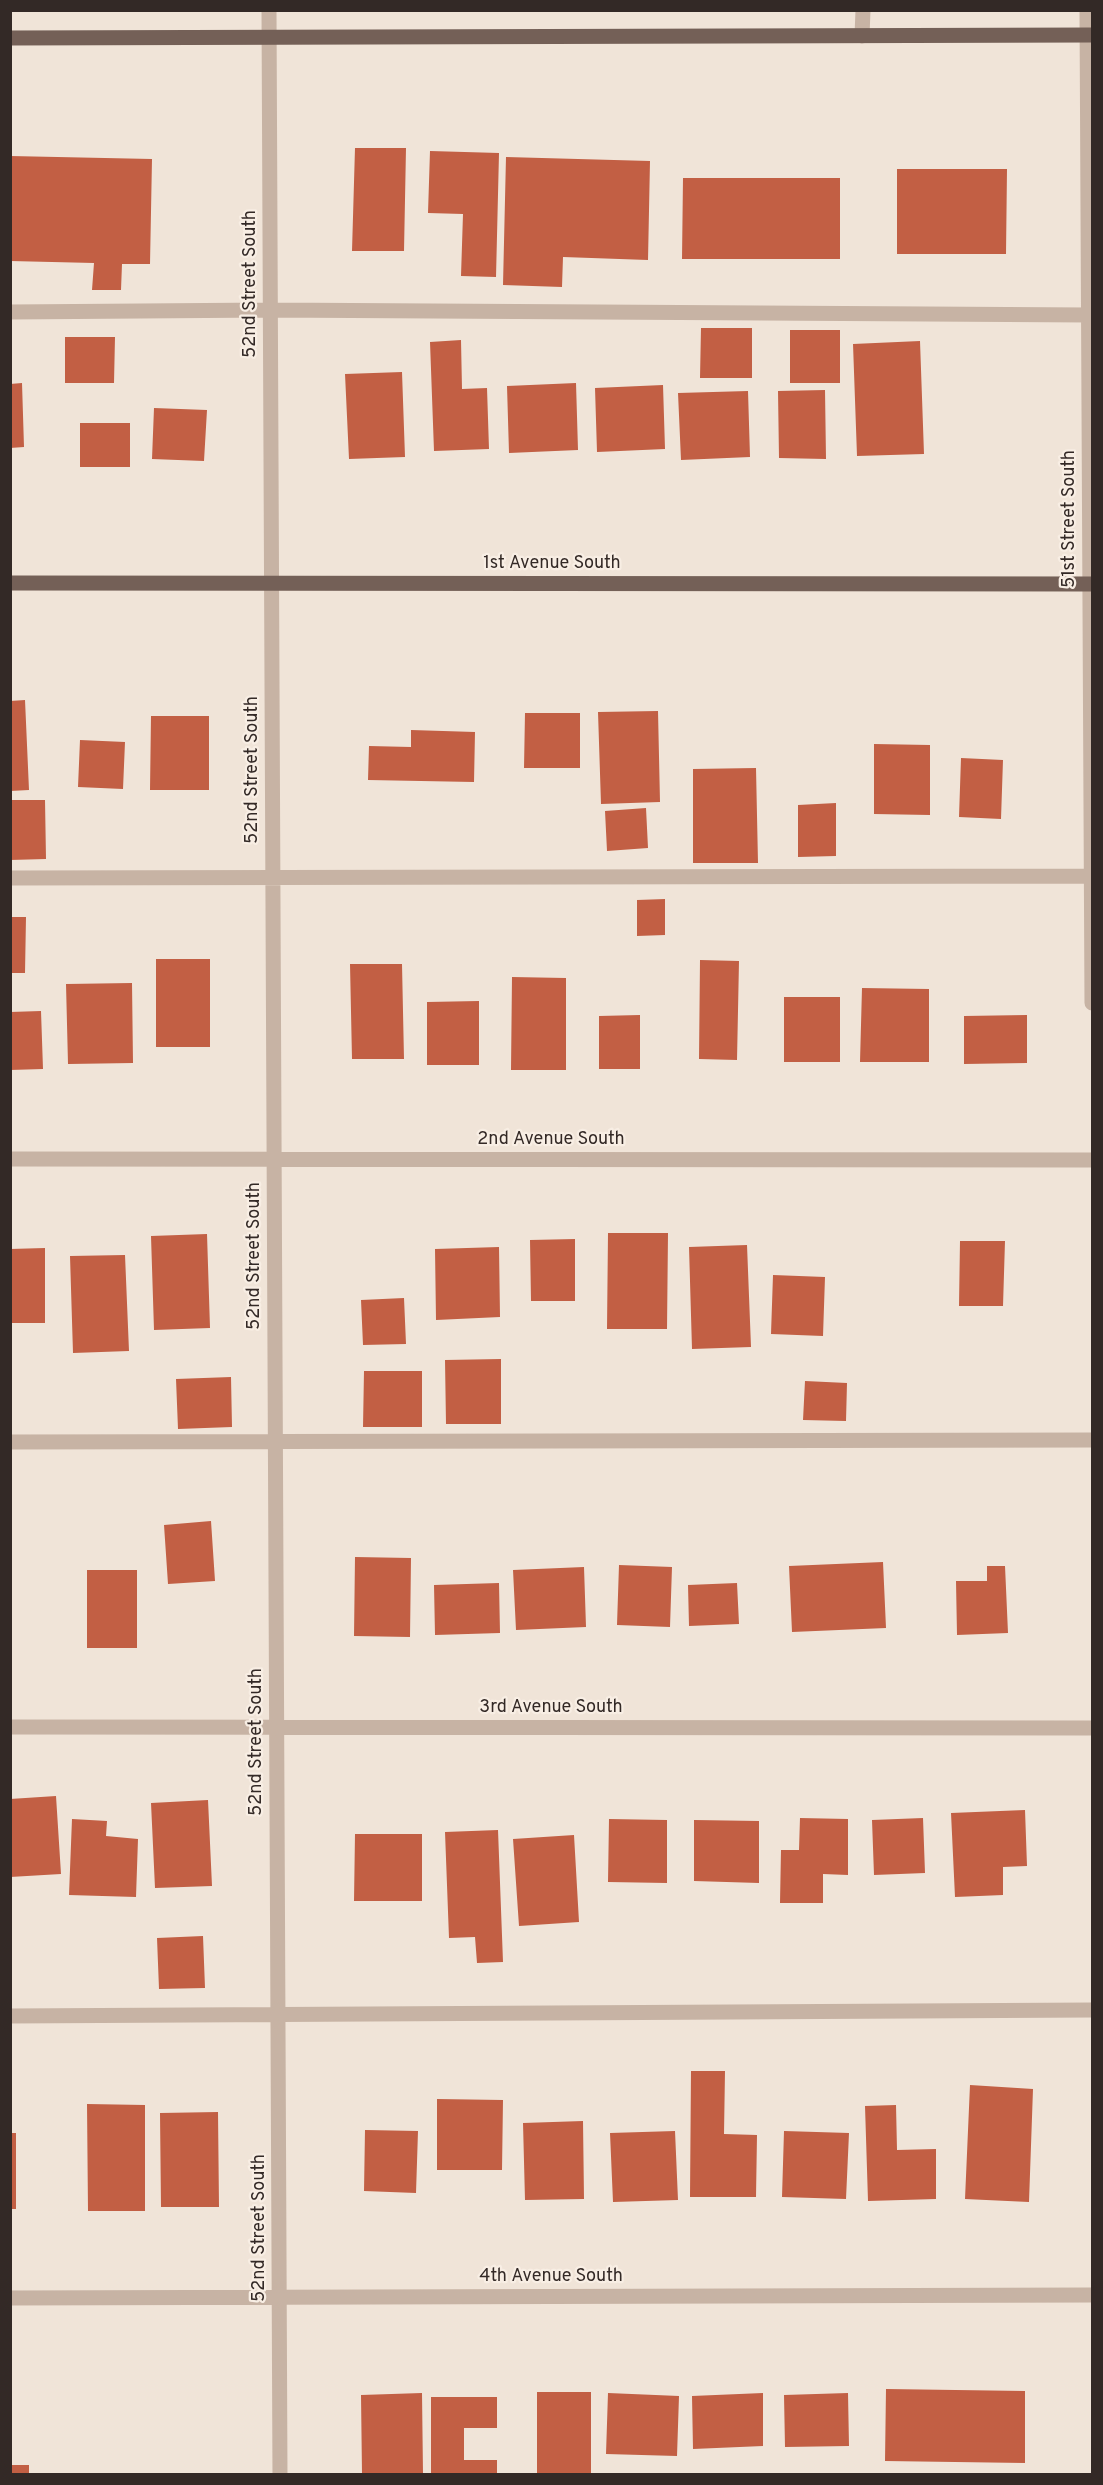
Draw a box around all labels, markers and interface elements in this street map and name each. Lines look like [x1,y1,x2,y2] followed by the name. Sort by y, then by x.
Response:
[240,210,262,358] street label: 52nd Street South
[1059,450,1081,588] street label: 51st Street South
[483,553,621,575] street label: 1st Avenue South
[242,696,264,844] street label: 52nd Street South
[477,1129,625,1151] street label: 2nd Avenue South
[244,1182,266,1330] street label: 52nd Street South
[246,1668,268,1816] street label: 52nd Street South
[479,1697,623,1719] street label: 3rd Avenue South
[249,2154,271,2302] street label: 52nd Street South
[479,2266,623,2288] street label: 4th Avenue South

